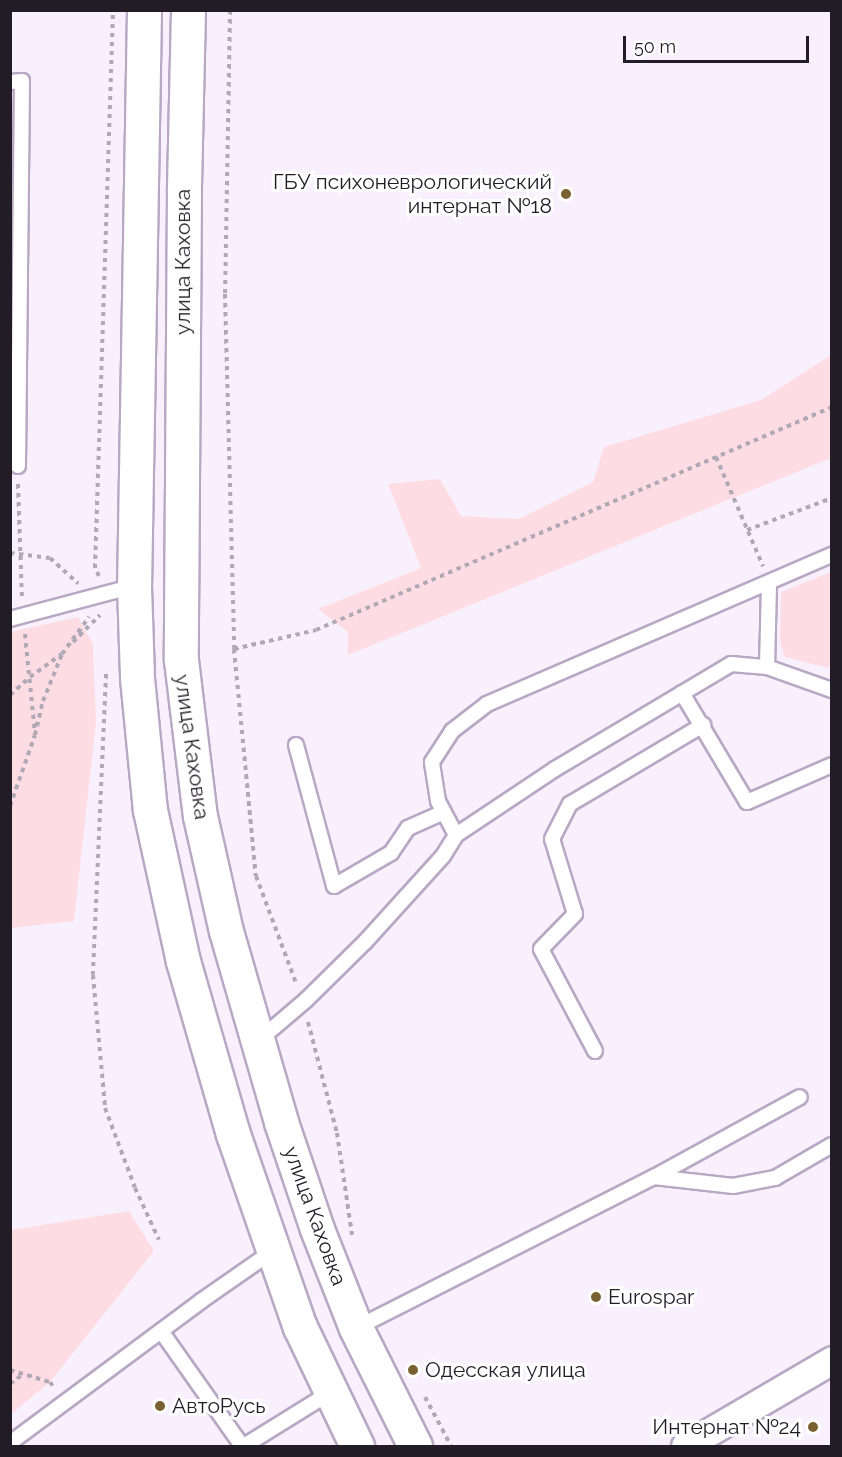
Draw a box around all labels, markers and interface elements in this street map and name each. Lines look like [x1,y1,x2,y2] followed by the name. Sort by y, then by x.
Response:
[626,24,812,62] scale bar
[634,36,676,57] text: 50 m
[273,169,552,219] place label: ГБУ психоневрологический интернат №18
[557,185,575,203] marker: ГБУ психоневрологический интернат №18
[170,189,196,335] street label: улица Каховка
[169,673,215,821] street label: улица Каховка
[278,1143,352,1289] street label: улица Каховка
[608,1284,694,1310] place label: Eurospar
[589,1290,603,1304] marker: Eurospar
[425,1357,586,1383] place label: Одесская улица
[406,1363,420,1377] marker: Одесская улица
[172,1393,266,1419] place label: АвтоРусь
[153,1399,167,1413] marker: АвтоРусь
[652,1414,801,1440] place label: Интернат №24
[806,1420,820,1434] marker: Интернат №24

